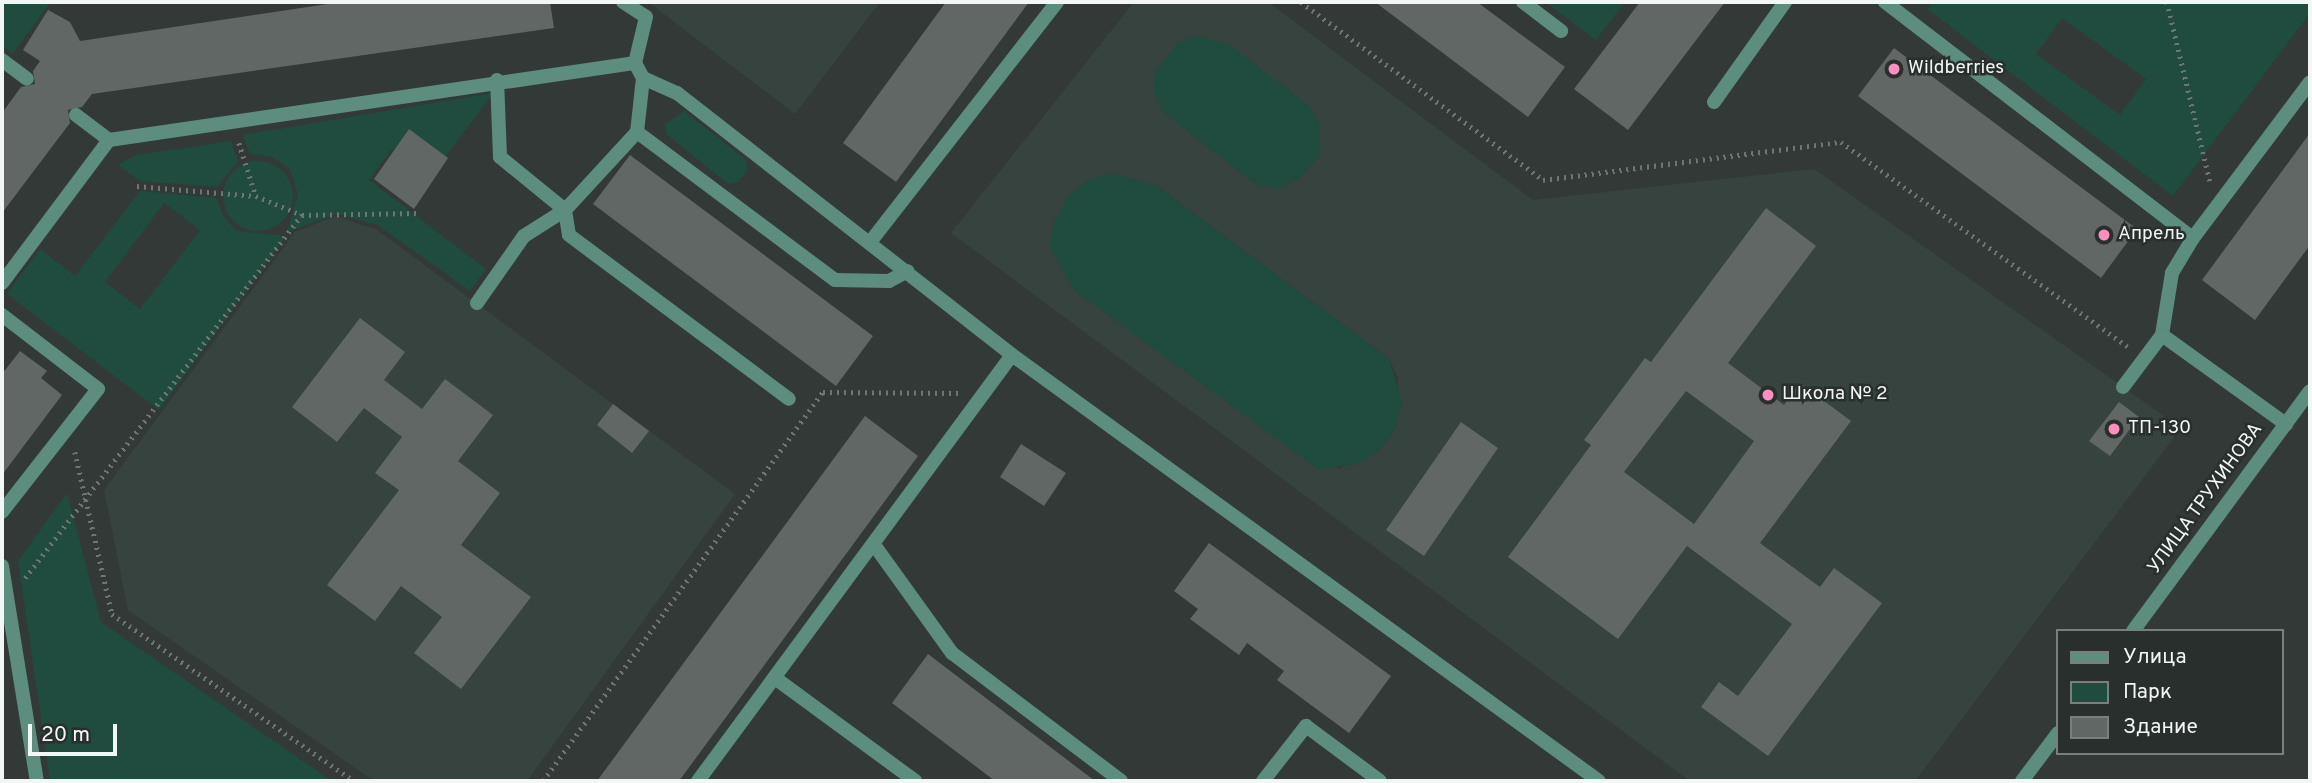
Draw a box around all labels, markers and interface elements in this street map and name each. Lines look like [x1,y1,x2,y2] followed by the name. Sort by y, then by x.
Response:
[1908,58,2004,80] place label: Wildberries
[1886,61,1902,77] marker: Wildberries
[2118,224,2185,246] place label: Апрель
[2096,227,2112,243] marker: Апрель
[1782,384,1888,406] place label: Школа № 2
[1760,387,1776,403] marker: Школа № 2
[2128,418,2191,440] place label: ТП-130
[2143,419,2269,579] street label: УЛИЦА ТРУХИНОВА
[2106,421,2122,437] marker: ТП-130
[2056,629,2284,755] legend
[2123,644,2187,671] text: Улица
[2123,679,2172,706] text: Парк
[32,710,121,754] scale bar
[2123,714,2198,741] text: Здание
[41,722,90,749] text: 20 m

